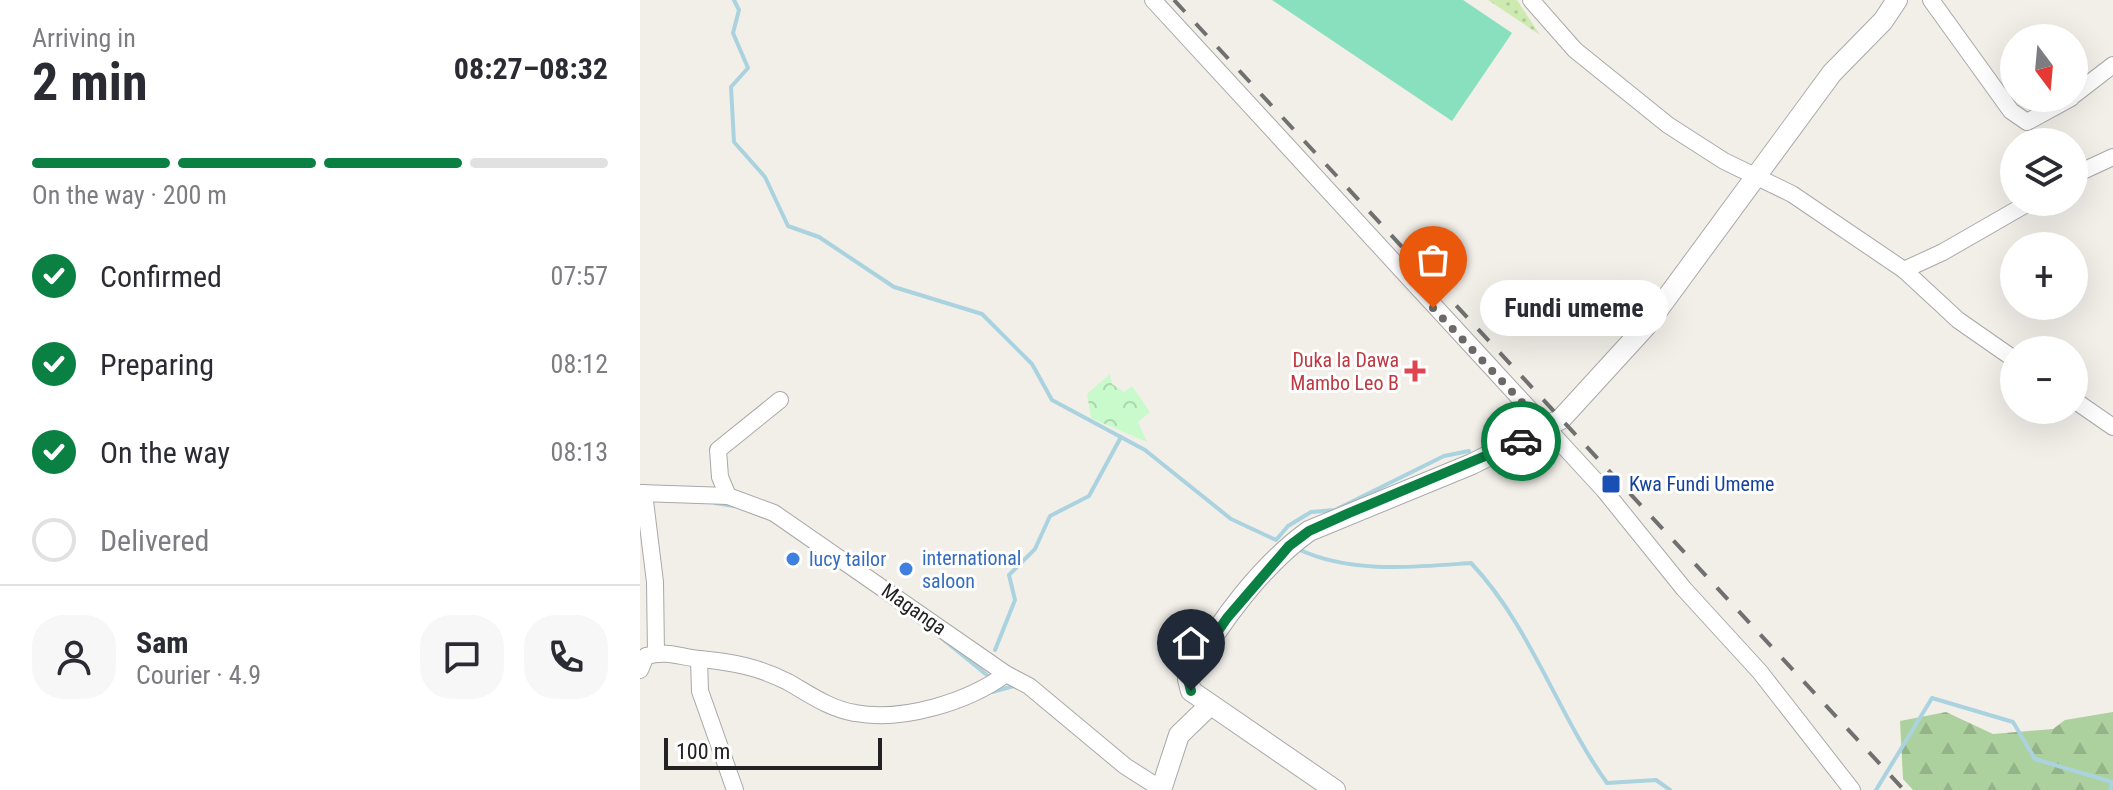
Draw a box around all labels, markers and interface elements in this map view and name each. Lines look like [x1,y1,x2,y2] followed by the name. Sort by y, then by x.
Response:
[32,23,136,53] text: Arriving in
[2000,24,2088,112] north arrow
[2000,24,2088,424] map controls
[454,51,608,86] text: 08:27–08:32
[32,52,148,113] text: 2 min
[2000,128,2088,216] button: layers
[32,180,227,210] text: On the way · 200 m
[1399,226,1467,308] pin
[2000,232,2088,320] button: +
[1411,238,1455,282] icon: bag
[32,254,76,298] icon: check
[100,259,222,294] text: Confirmed
[551,261,608,291] text: 07:57
[1481,280,1669,336] callout: Fundi umeme
[1504,293,1644,323] text: Fundi umeme
[2000,336,2088,424] button: −
[32,342,76,386] icon: check
[100,347,214,382] text: Preparing
[1290,348,1399,395] place label: Duka la Dawa Mambo Leo B
[551,349,608,379] text: 08:12
[1406,362,1424,380] marker: Duka la Dawa Mambo Leo B
[1481,401,1561,481] courier
[1499,419,1543,463] icon: car
[32,430,76,474] icon: check
[100,435,230,470] text: On the way
[551,437,608,467] text: 08:13
[1629,472,1774,496] place label: Kwa Fundi Umeme
[1600,473,1622,495] marker: Kwa Fundi Umeme
[100,523,209,558] text: Delivered
[922,546,1021,593] place label: international saloon
[809,547,886,571] place label: lucy tailor
[784,550,802,568] marker: lucy tailor
[897,560,915,578] marker: international saloon
[877,578,951,640] street label: Maganga
[1157,609,1225,691] pin
[32,615,116,699] button: person
[420,615,504,699] button: chat
[524,615,608,699] button: phone
[1169,621,1213,665] icon: home
[136,625,189,660] text: Sam
[136,660,261,690] text: Courier · 4.9
[664,734,882,770] scale bar
[676,739,730,764] text: 100 m

